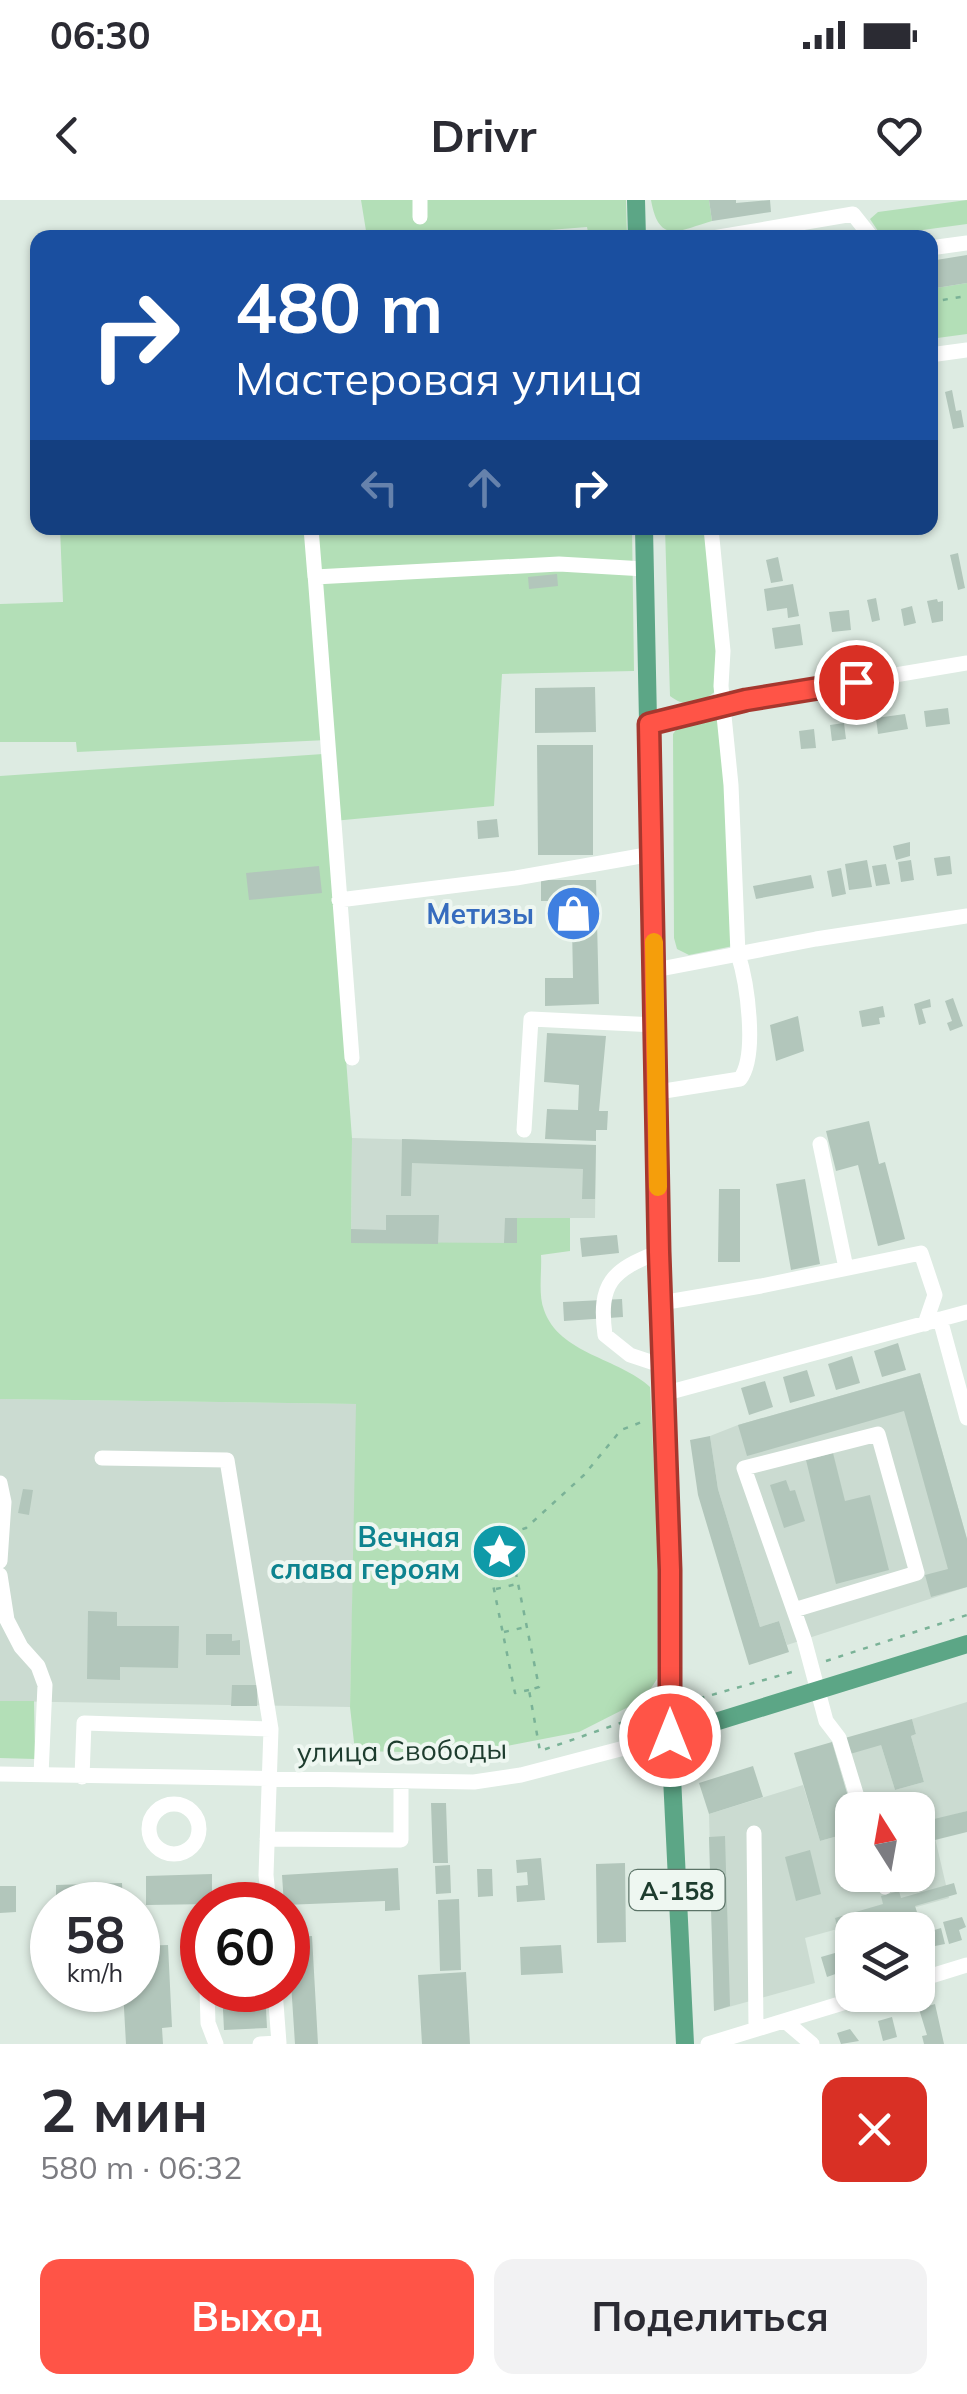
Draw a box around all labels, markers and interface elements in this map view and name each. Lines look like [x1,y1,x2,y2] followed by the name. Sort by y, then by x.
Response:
[50,11,151,59] text: 06:30
[431,107,536,163] text: Drivr
[40,108,95,163] icon: back
[872,108,927,163] icon: heart
[235,263,443,351] text: 480 m
[70,270,200,400] icon: right
[235,350,643,406] text: Мастеровая улица
[352,460,407,515] icon: left
[457,460,512,515] icon: ahead
[562,460,617,515] icon: right
[814,640,899,725] pin
[829,655,884,710] icon: arrive
[543,883,603,943] shop icon: Метизы
[426,896,534,931] place label: Метизы
[270,1519,460,1586] place label: Вечная слава героям
[469,1522,529,1582] place icon: Вечная слава героям
[618,1684,722,1788] position arrow
[297,1731,507,1769] street label: улица Свободы
[835,1792,935,1892] north arrow
[835,1792,935,2012] map controls
[630,1870,724,1910] road number: А-158
[180,1882,310,2012] speed limit sign: 60
[65,1903,125,1966] text: 58
[835,1912,935,2012] button: layers
[67,1957,123,1988] text: km/h
[40,2072,208,2147] text: 2 мин
[822,2077,927,2182] button: close
[40,2147,242,2187] text: 580 m · 06:32
[40,2259,474,2374] button: Выход
[494,2259,927,2374] button: Поделиться

